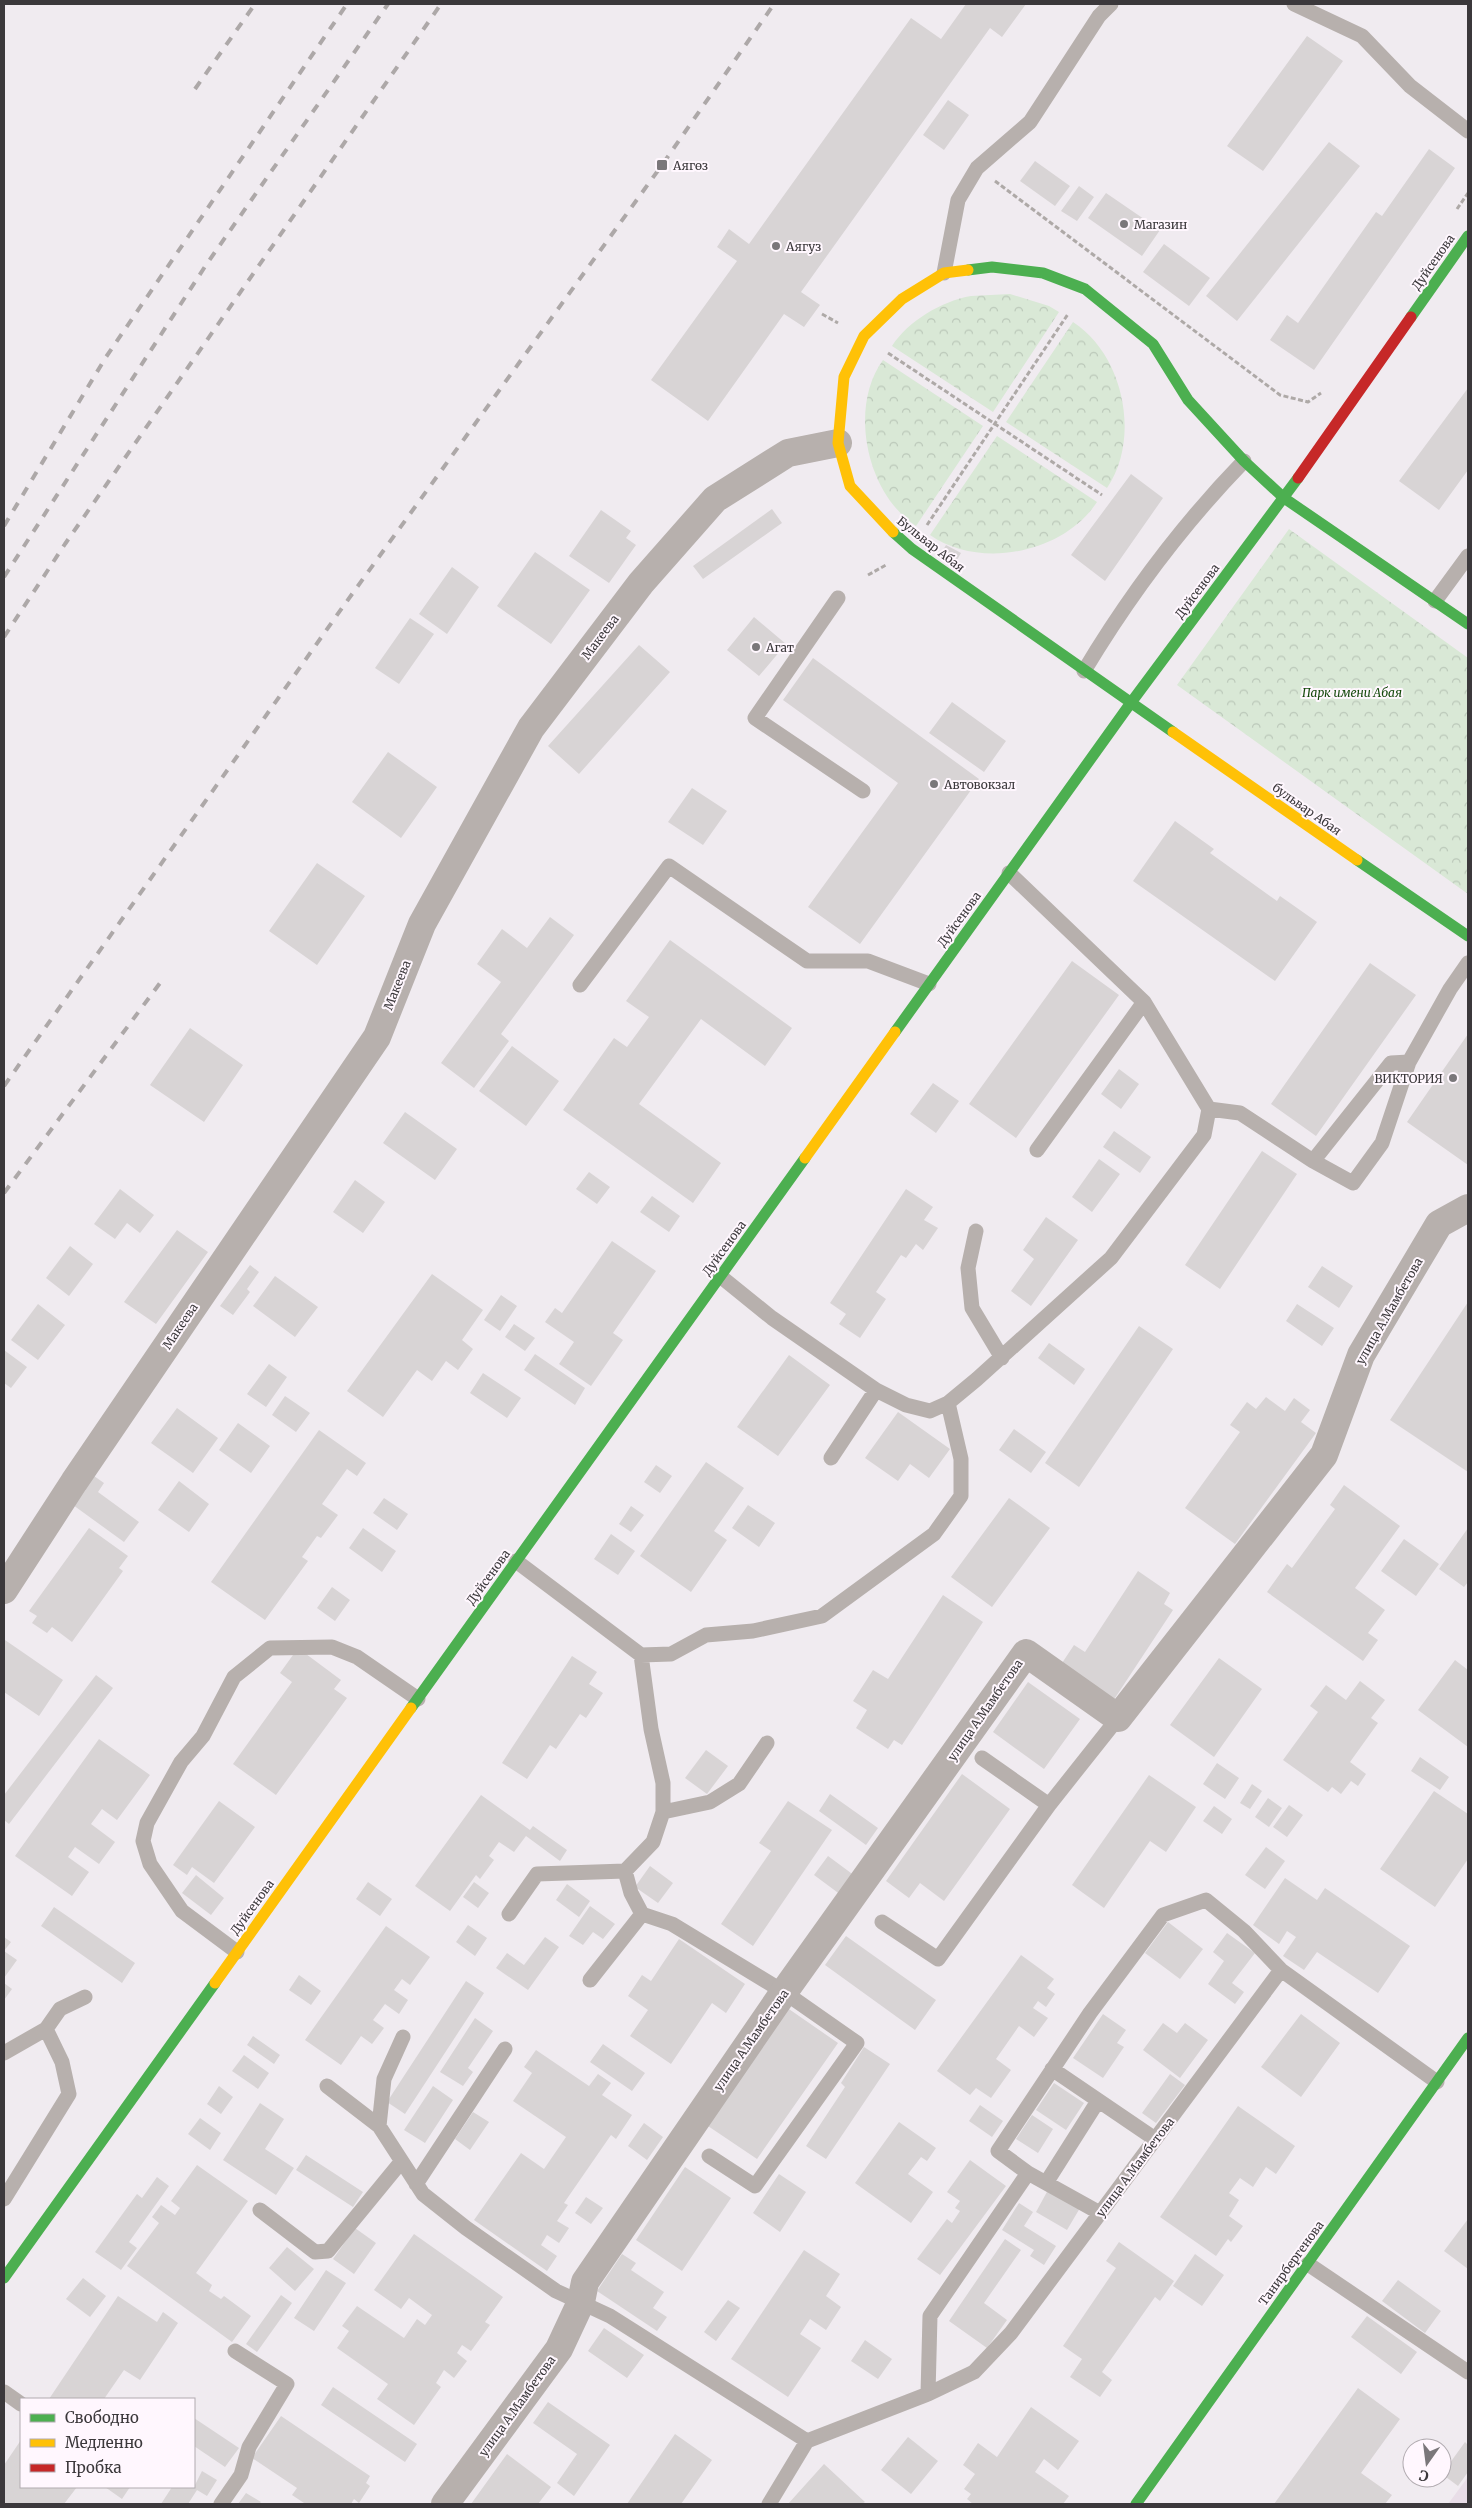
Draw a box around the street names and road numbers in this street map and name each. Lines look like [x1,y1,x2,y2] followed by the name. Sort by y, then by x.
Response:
[1408,231,1458,293] street label: Дуйсенова
[894,513,968,575] street label: Бульвар Абая
[1172,560,1223,621] street label: Дуйсенова
[578,611,622,662] street label: Макеева
[1270,780,1344,838] street label: бульвар Абая
[934,888,984,949] street label: Дуйсенова
[380,957,414,1012] street label: Макеева
[699,1217,749,1278] street label: Дуйсенова
[1352,1255,1426,1367] street label: улица А.Мамбетова
[159,1300,201,1352] street label: Макеева
[463,1546,513,1607] street label: Дуйсенова
[944,1656,1026,1764] street label: улица А.Мамбетова
[227,1876,277,1937] street label: Дуйсенова
[710,1986,792,2094] street label: улица А.Мамбетова
[1093,2114,1178,2220] street label: улица А.Мамбетова
[1255,2217,1327,2308] street label: Танирбергенова
[475,2352,559,2459] street label: улица А.Мамбетова

